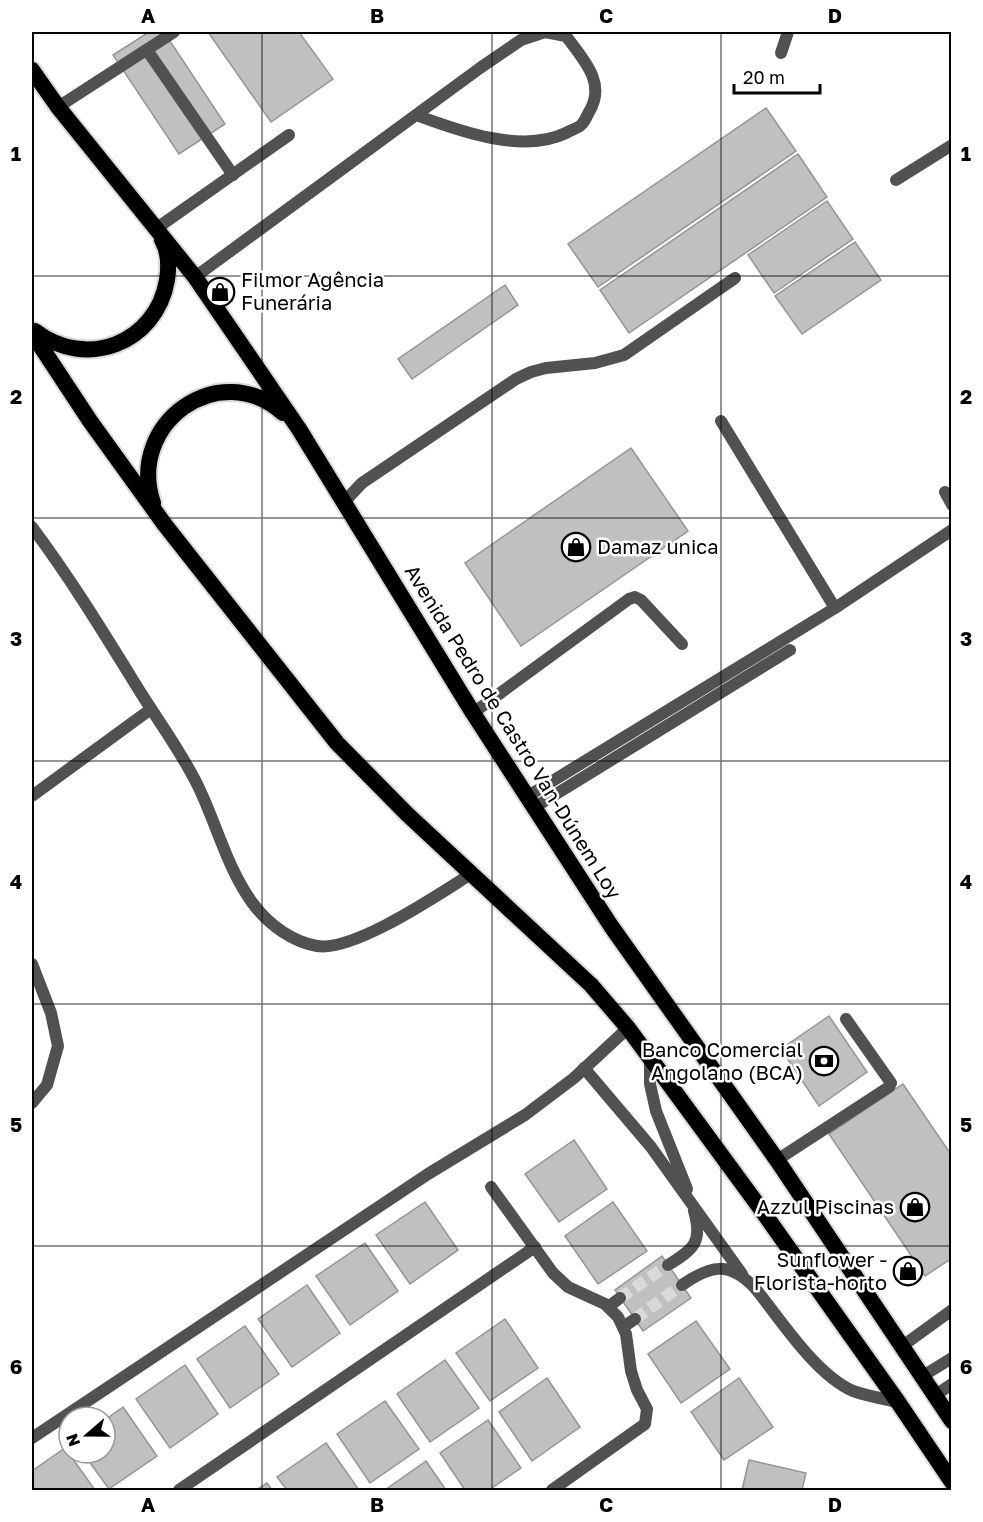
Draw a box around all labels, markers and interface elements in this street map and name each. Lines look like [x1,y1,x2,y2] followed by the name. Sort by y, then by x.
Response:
[141,3,155,27] text: A
[370,3,384,27] text: B
[599,3,613,27] text: C
[828,3,842,27] text: D
[734,57,820,95] scale bar
[743,66,785,88] text: 20 m
[11,141,21,165] text: 1
[961,141,971,165] text: 1
[241,267,384,314] place label: Filmor Agência Funerária
[204,276,236,308] shop icon: Filmor Agência Funerária
[10,384,22,408] text: 2
[960,384,972,408] text: 2
[560,531,592,563] shop icon: Damaz unica
[597,534,718,558] place label: Damaz unica
[401,560,627,903] street label: Avenida Pedro de Castro Van-Dúnem Loy
[10,626,22,650] text: 3
[960,626,972,650] text: 3
[10,869,22,893] text: 4
[960,869,972,893] text: 4
[642,1037,803,1084] place label: Banco Comercial Angolano (BCA)
[808,1045,840,1077] bank icon: Banco Comercial Angolano (BCA)
[10,1112,22,1136] text: 5
[960,1112,972,1136] text: 5
[899,1191,931,1223] shop icon: Azzul Piscinas
[757,1194,894,1218] place label: Azzul Piscinas
[754,1247,887,1294] place label: Sunflower - Florista-horto
[892,1255,924,1287] shop icon: Sunflower - Florista-horto
[10,1354,22,1378] text: 6
[960,1354,972,1378] text: 6
[57,1405,117,1465] north arrow
[61,1431,84,1449] text: N
[141,1492,155,1516] text: A
[370,1492,384,1516] text: B
[599,1492,613,1516] text: C
[828,1492,842,1516] text: D

